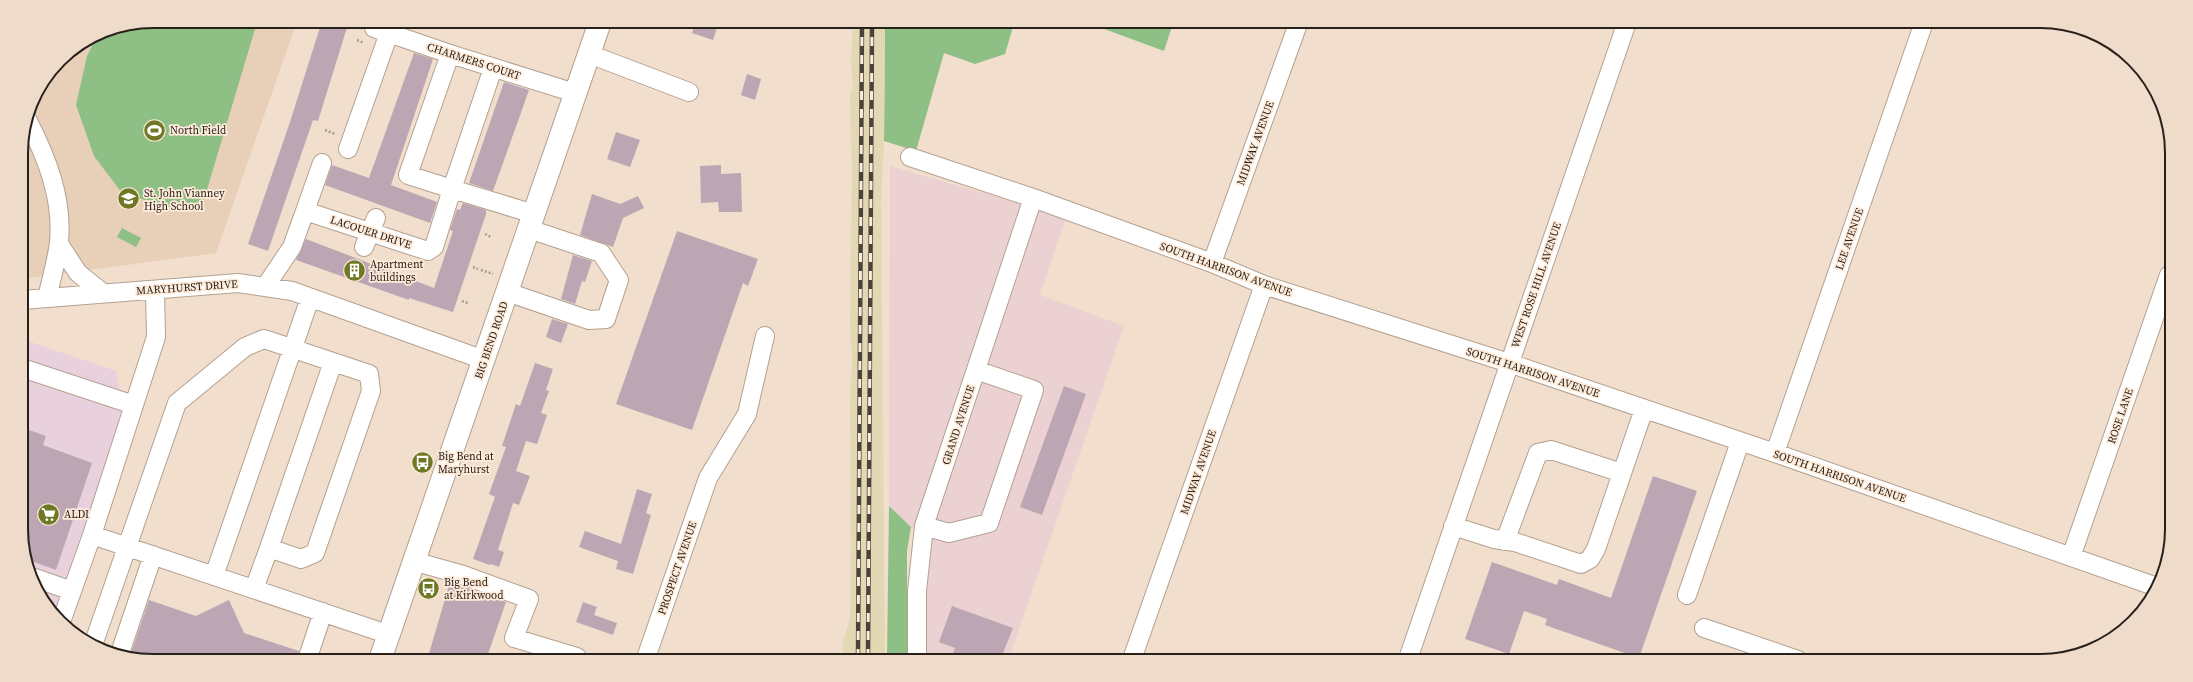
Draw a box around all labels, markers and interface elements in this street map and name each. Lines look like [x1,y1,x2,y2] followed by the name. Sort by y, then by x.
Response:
[425,39,523,84] street label: CHARMERS COURT
[1233,99,1278,187] street label: MIDWAY AVENUE
[142,117,168,143] sports icon: North Field
[170,123,227,138] place label: North Field
[115,186,141,212] school or university icon: St. John Vianney High School
[144,186,225,214] place label: St. John Vianney High School
[1832,206,1867,272] street label: LEE AVENUE
[328,212,414,253] street label: LACOUER DRIVE
[1508,220,1565,350] street label: WEST ROSE HILL AVENUE
[1158,239,1294,300] street label: SOUTH HARRISON AVENUE
[342,257,368,283] building icon: Apartment buildings
[370,257,423,285] place label: Apartment buildings
[136,276,239,299] street label: MARYHURST DRIVE
[471,299,512,381] street label: BIG BEND ROAD
[1464,344,1602,401] street label: SOUTH HARRISON AVENUE
[939,383,978,467] street label: GRAND AVENUE
[2104,386,2137,446] street label: ROSE LANE
[1177,427,1220,516] street label: MIDWAY AVENUE
[1771,447,1909,506] street label: SOUTH HARRISON AVENUE
[410,449,436,475] bus stop icon: Big Bend at Maryhurst
[438,449,494,477] place label: Big Bend at Maryhurst
[36,501,62,527] supermarket icon: ALDI
[64,507,89,522] place label: ALDI
[654,519,701,617] street label: PROSPECT AVENUE
[415,575,441,601] bus stop icon: Big Bend at Kirkwood
[444,575,504,603] place label: Big Bend at Kirkwood

